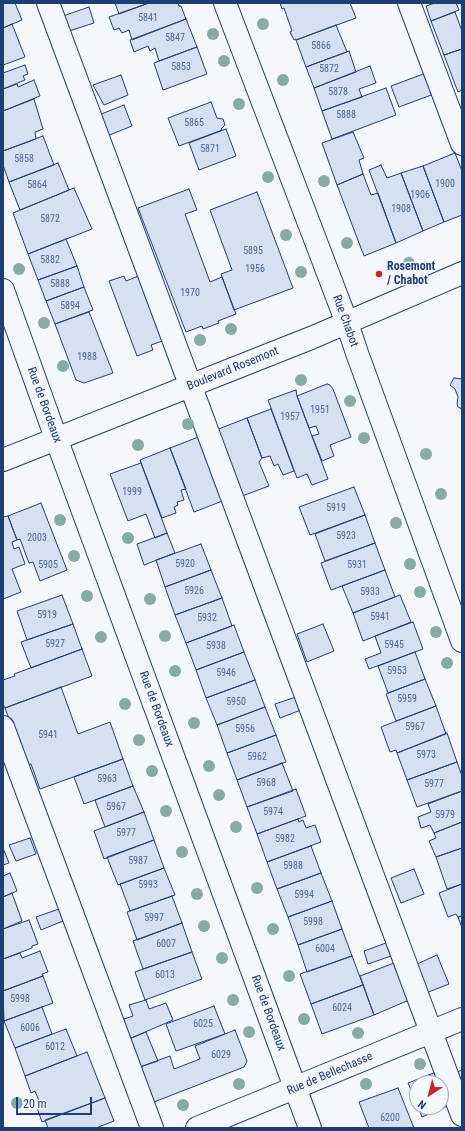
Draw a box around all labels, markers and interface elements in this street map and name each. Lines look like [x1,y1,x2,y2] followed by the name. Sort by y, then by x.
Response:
[138,12,158,24] house number: 5841
[165,32,185,44] house number: 5847
[311,40,331,52] house number: 5866
[171,61,191,73] house number: 5853
[319,63,339,75] house number: 5872
[328,86,348,98] house number: 5878
[336,109,356,121] house number: 5888
[184,117,204,129] house number: 5865
[200,143,220,155] house number: 5871
[14,153,34,165] house number: 5858
[435,178,455,190] house number: 1900
[27,179,47,191] house number: 5864
[410,189,430,201] house number: 1906
[391,203,411,215] house number: 1908
[40,213,60,225] house number: 5872
[243,245,263,257] house number: 5895
[40,254,60,266] house number: 5882
[387,260,435,288] place label: Rosemont / Chabot
[245,263,265,275] house number: 1956
[374,269,384,279] marker: Rosemont / Chabot
[50,278,70,290] house number: 5888
[180,287,200,299] house number: 1970
[329,293,361,349] street label: Rue Chabot
[60,300,80,312] house number: 5894
[185,344,281,394] street label: Boulevard Rosemont
[77,351,97,363] house number: 1988
[24,365,64,445] street label: Rue de Bordeaux
[310,404,330,416] house number: 1951
[280,411,300,423] house number: 1957
[122,486,142,498] house number: 1999
[326,502,346,514] house number: 5919
[336,530,356,542] house number: 5923
[27,532,47,544] house number: 2003
[175,558,195,570] house number: 5920
[38,559,58,571] house number: 5905
[347,559,367,571] house number: 5931
[184,585,204,597] house number: 5926
[360,586,380,598] house number: 5933
[37,609,57,621] house number: 5919
[370,611,390,623] house number: 5941
[197,612,217,624] house number: 5932
[45,638,65,650] house number: 5927
[384,639,404,651] house number: 5945
[206,640,226,652] house number: 5938
[387,665,407,677] house number: 5953
[216,667,236,679] house number: 5946
[136,669,176,749] street label: Rue de Bordeaux
[397,693,417,705] house number: 5959
[226,696,246,708] house number: 5950
[405,721,425,733] house number: 5967
[235,723,255,735] house number: 5956
[38,729,58,741] house number: 5941
[416,749,436,761] house number: 5973
[247,751,267,763] house number: 5962
[97,773,117,785] house number: 5963
[256,777,276,789] house number: 5968
[424,778,444,790] house number: 5977
[106,801,126,813] house number: 5967
[263,806,283,818] house number: 5974
[435,809,455,821] house number: 5979
[116,827,136,839] house number: 5977
[275,833,295,845] house number: 5982
[128,855,148,867] house number: 5987
[283,860,303,872] house number: 5988
[138,879,158,891] house number: 5993
[294,889,314,901] house number: 5994
[144,912,164,924] house number: 5997
[303,916,323,928] house number: 5998
[156,938,176,950] house number: 6007
[315,943,335,955] house number: 6004
[155,969,175,981] house number: 6013
[248,973,288,1053] street label: Rue de Bordeaux
[10,993,30,1005] house number: 5998
[332,1002,352,1014] house number: 6024
[193,1018,213,1030] house number: 6025
[20,1022,40,1034] house number: 6006
[45,1041,65,1053] house number: 6012
[211,1049,231,1061] house number: 6029
[285,1049,375,1099] street label: Rue de Bellechasse
[409,1075,449,1115] north arrow
[18,1089,94,1115] scale bar
[23,1097,47,1111] text: 20 m
[416,1097,429,1112] text: N
[380,1112,400,1124] house number: 6200

